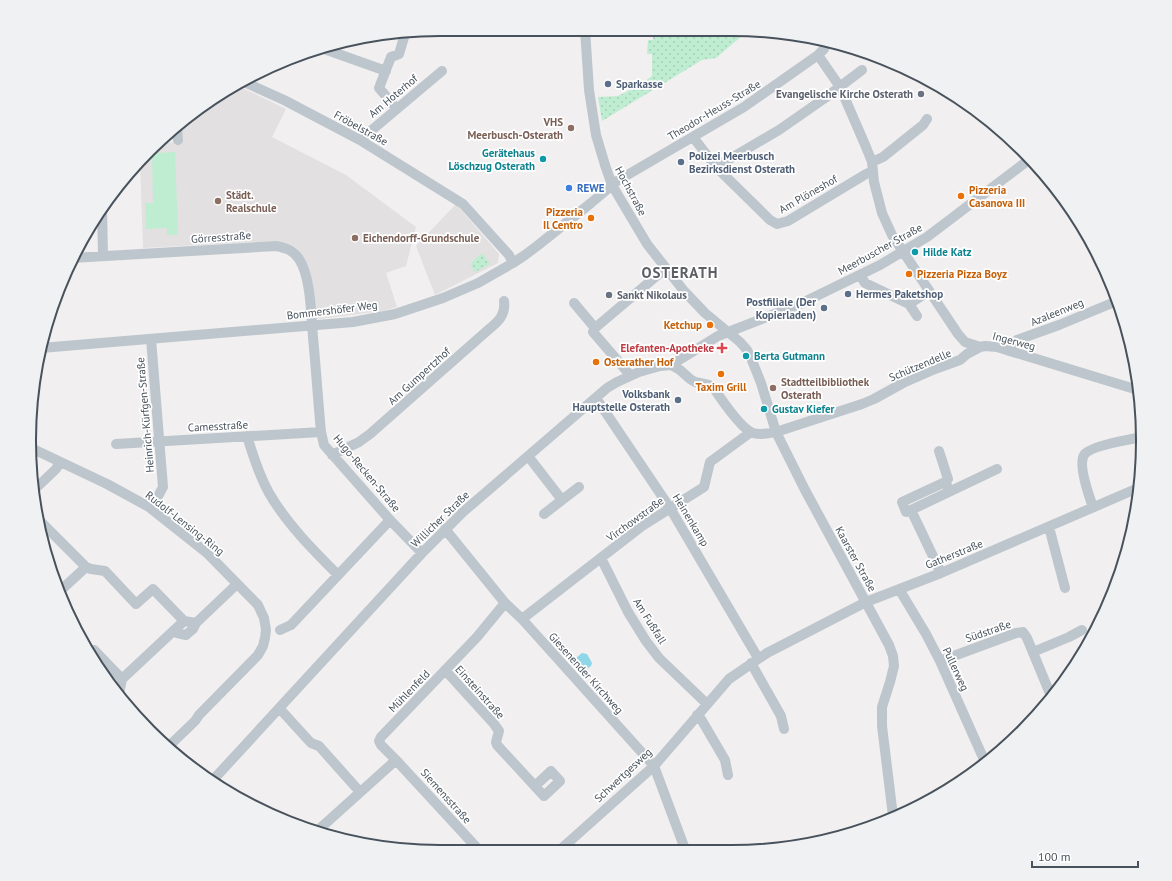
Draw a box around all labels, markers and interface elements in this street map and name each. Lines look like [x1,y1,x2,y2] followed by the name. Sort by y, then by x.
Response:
[366,71,421,121] street label: Am Hoterhof
[665,76,763,143] street label: Theodor-Heuss-Straße
[616,77,663,91] place label: Sparkasse
[603,79,613,89] marker: Sparkasse
[776,87,913,101] place label: Evangelische Kirche Osterath
[916,89,926,99] marker: Evangelische Kirche Osterath
[331,107,391,149] street label: Fröbelstraße
[468,115,563,142] place label: VHS Meerbusch-Osterath
[566,123,576,133] marker: VHS Meerbusch-Osterath
[448,146,535,173] place label: Gerätehaus Löschzug Osterath
[689,149,795,176] place label: Polizei Meerbusch Bezirksdienst Osterath
[538,154,548,164] marker: Gerätehaus Löschzug Osterath
[676,157,686,167] marker: Polizei Meerbusch Bezirksdienst Osterath
[612,164,650,218] street label: Hochstraße
[776,171,840,216] street label: Am Plöneshof
[577,181,605,195] place label: REWE
[564,183,574,193] marker: REWE
[969,183,1025,210] place label: Pizzeria Casanova III
[226,188,277,215] place label: Städt. Realschule
[956,191,966,201] marker: Pizzeria Casanova III
[213,196,223,206] marker: Städt. Realschule
[543,205,583,232] place label: Pizzeria Il Centro
[586,213,596,223] marker: Pizzeria Il Centro
[835,220,925,278] street label: Meerbuscher Straße
[191,228,252,246] street label: Görresstraße
[363,231,480,245] place label: Eichendorff-Grundschule
[350,233,360,243] marker: Eichendorff-Grundschule
[923,245,972,259] place label: Hilde Katz
[910,247,920,257] marker: Hilde Katz
[641,263,719,282] district label: OSTERATH
[917,267,1007,281] place label: Pizzeria Pizza Boyz
[904,269,914,279] marker: Pizzeria Pizza Boyz
[856,287,943,301] place label: Hermes Paketshop
[617,288,687,302] place label: Sankt Nikolaus
[843,289,853,299] marker: Hermes Paketshop
[604,290,614,300] marker: Sankt Nikolaus
[746,295,816,322] place label: Postfiliale (Der Kopierladen)
[1028,295,1086,329] street label: Azaleenweg
[286,297,378,323] street label: Bommershöfer Weg
[819,303,829,313] marker: Postfiliale (Der Kopierladen)
[664,318,702,332] place label: Ketchup
[705,320,715,330] marker: Ketchup
[991,329,1037,353] street label: Ingerweg
[621,341,714,355] place label: Elefanten-Apotheke
[717,343,727,353] marker: Elefanten-Apotheke
[385,344,454,408] street label: Am Gumpertzhof
[887,345,954,384] street label: Schützendelle
[754,349,825,363] place label: Berta Gutmann
[741,351,751,361] marker: Berta Gutmann
[604,355,675,369] place label: Osterather Hof
[133,356,157,473] street label: Heinrich-Kürfgen-Straße
[591,357,601,367] marker: Osterather Hof
[716,369,726,379] marker: Taxim Grill
[781,375,870,402] place label: Stadtteilbibliothek Osterath
[696,380,747,394] place label: Taxim Grill
[768,383,778,393] marker: Stadtteilbibliothek Osterath
[572,387,671,414] place label: Volksbank Hauptstelle Osterath
[673,395,683,405] marker: Volksbank Hauptstelle Osterath
[772,402,835,416] place label: Gustav Kiefer
[759,404,769,414] marker: Gustav Kiefer
[187,417,249,435] street label: Camesstraße
[330,431,404,515] street label: Hugo-Recken-Straße
[408,487,472,550] street label: Willicher Straße
[143,488,227,558] street label: Rudolf-Lensing-Ring
[670,491,712,549] street label: Heinenkamp
[603,493,667,545] street label: Virchowstraße
[832,524,880,594] street label: Kaarster Straße
[923,536,985,572] street label: Gatherstraße
[630,595,670,647] street label: Am Fußfall
[963,617,1013,645] street label: Südstraße
[546,629,626,717] street label: Giesenender Kirchweg
[940,645,972,693] street label: Pullerweg
[452,662,508,722] street label: Einsteinstraße
[385,667,433,715] street label: Mühlenfeld
[591,745,655,805] street label: Schwertgesweg
[418,766,475,827] street label: Siemensstraße
[1032,843,1138,869] scale bar
[1038,849,1071,864] text: 100 m

